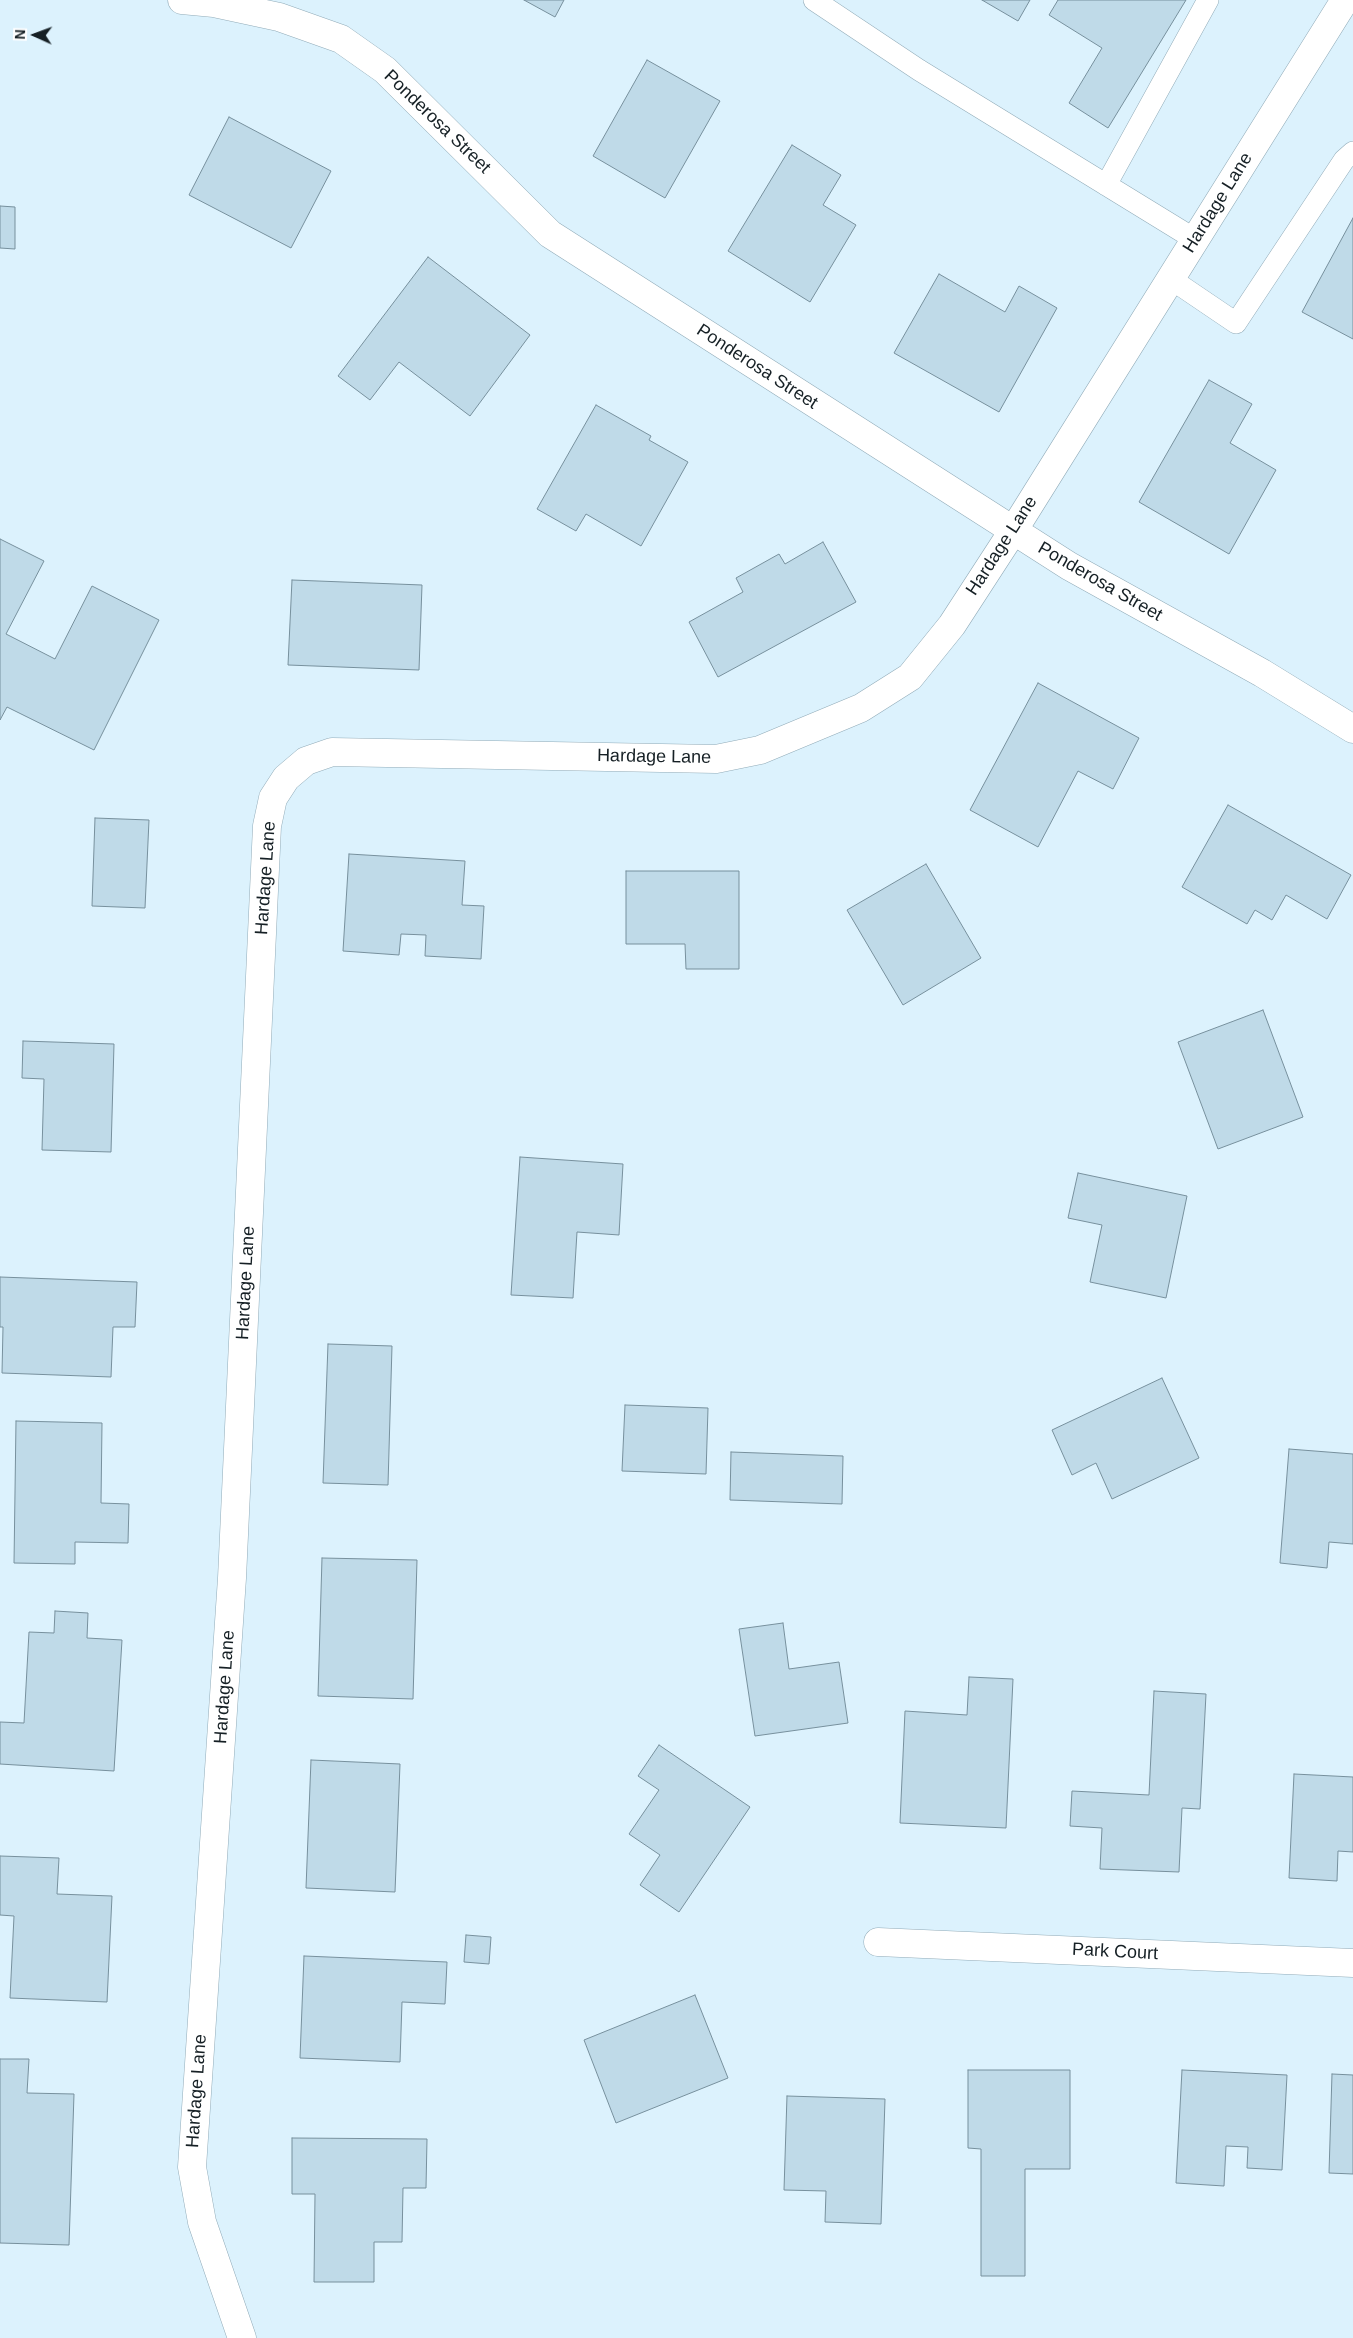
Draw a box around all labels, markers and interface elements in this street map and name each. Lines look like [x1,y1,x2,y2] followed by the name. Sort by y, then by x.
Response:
[10,10,60,60] north arrow
[12,29,28,40] text: N
[379,66,495,178] street label: Ponderosa Street
[1179,149,1257,257] street label: Hardage Lane
[692,320,822,414] street label: Ponderosa Street
[962,492,1042,600] street label: Hardage Lane
[1034,538,1166,626] street label: Ponderosa Street
[597,745,711,769] street label: Hardage Lane
[251,820,281,936] street label: Hardage Lane
[232,1225,260,1341] street label: Hardage Lane
[210,1629,240,1745] street label: Hardage Lane
[1071,1939,1159,1965] street label: Park Court
[182,2033,212,2149] street label: Hardage Lane

